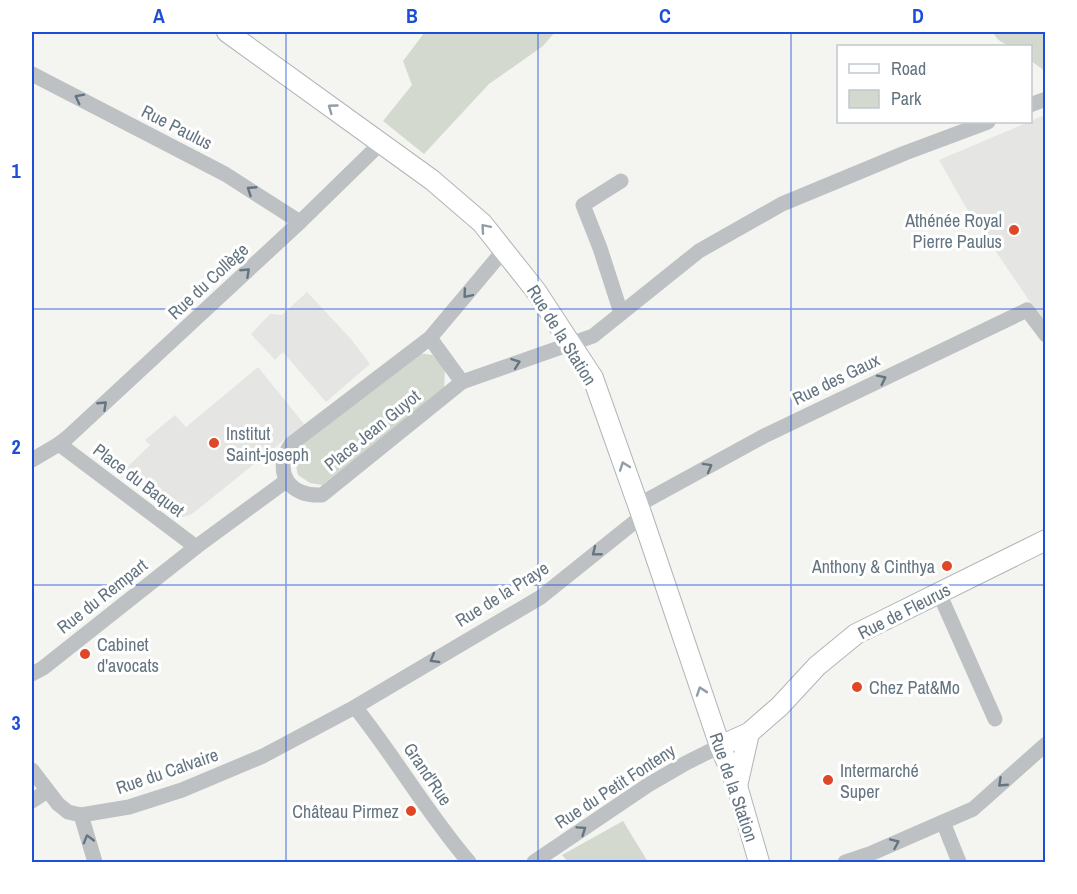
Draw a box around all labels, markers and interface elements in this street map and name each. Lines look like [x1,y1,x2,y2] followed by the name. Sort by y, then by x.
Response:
[153,2,165,29] text: A
[406,2,418,29] text: B
[659,2,671,29] text: C
[912,2,924,29] text: D
[837,45,1032,123] legend
[891,56,926,81] text: Road
[891,86,922,111] text: Park
[75,94,85,105] one-way arrow
[137,99,217,155] street label: Rue Paulus
[327,104,338,115] one-way arrow
[11,157,21,184] text: 1
[247,186,257,198] one-way arrow
[904,208,1002,254] place label: Athénée Royal Pierre Paulus
[1007,223,1021,237] marker: Athénée Royal Pierre Paulus
[481,224,492,235] one-way arrow
[162,237,254,325] street label: Rue du Collège
[238,269,249,280] one-way arrow
[521,280,603,390] street label: Rue de la Station
[463,287,474,298] one-way arrow
[788,347,884,411] street label: Rue des Gaux
[510,357,521,370] one-way arrow
[876,374,887,386] one-way arrow
[319,384,425,476] street label: Place Jean Guyot
[96,401,106,412] one-way arrow
[226,421,309,467] place label: Institut Saint-joseph
[11,433,21,460] text: 2
[207,436,221,450] marker: Institut Saint-joseph
[88,437,190,523] street label: Place du Baquet
[619,461,632,472] one-way arrow
[702,463,712,474] one-way arrow
[592,545,603,556] one-way arrow
[52,553,152,639] street label: Rue du Rempart
[811,554,935,579] place label: Anthony & Cinthya
[450,555,554,633] street label: Rue de la Praye
[940,559,954,573] marker: Anthony & Cinthya
[853,577,955,645] street label: Rue de Fleurus
[97,632,159,678] place label: Cabinet d'avocats
[78,647,92,661] marker: Cabinet d'avocats
[430,652,440,663] one-way arrow
[869,675,960,700] place label: Chez Pat&Mo
[850,680,864,694] marker: Chez Pat&Mo
[696,686,709,696] one-way arrow
[11,709,21,736] text: 3
[704,729,764,845] street label: Rue de la Station
[550,737,681,834] street label: Rue du Petit Fonteny
[398,738,458,810] street label: Grand'Rue
[113,742,221,800] street label: Rue du Calvaire
[840,758,919,804] place label: Intermarché Super
[821,773,835,787] marker: Intermarché Super
[999,776,1009,787] one-way arrow
[292,799,399,824] place label: Château Pirmez
[404,804,418,818] marker: Château Pirmez
[576,826,587,837] one-way arrow
[83,834,95,845] one-way arrow
[888,838,899,850] one-way arrow

